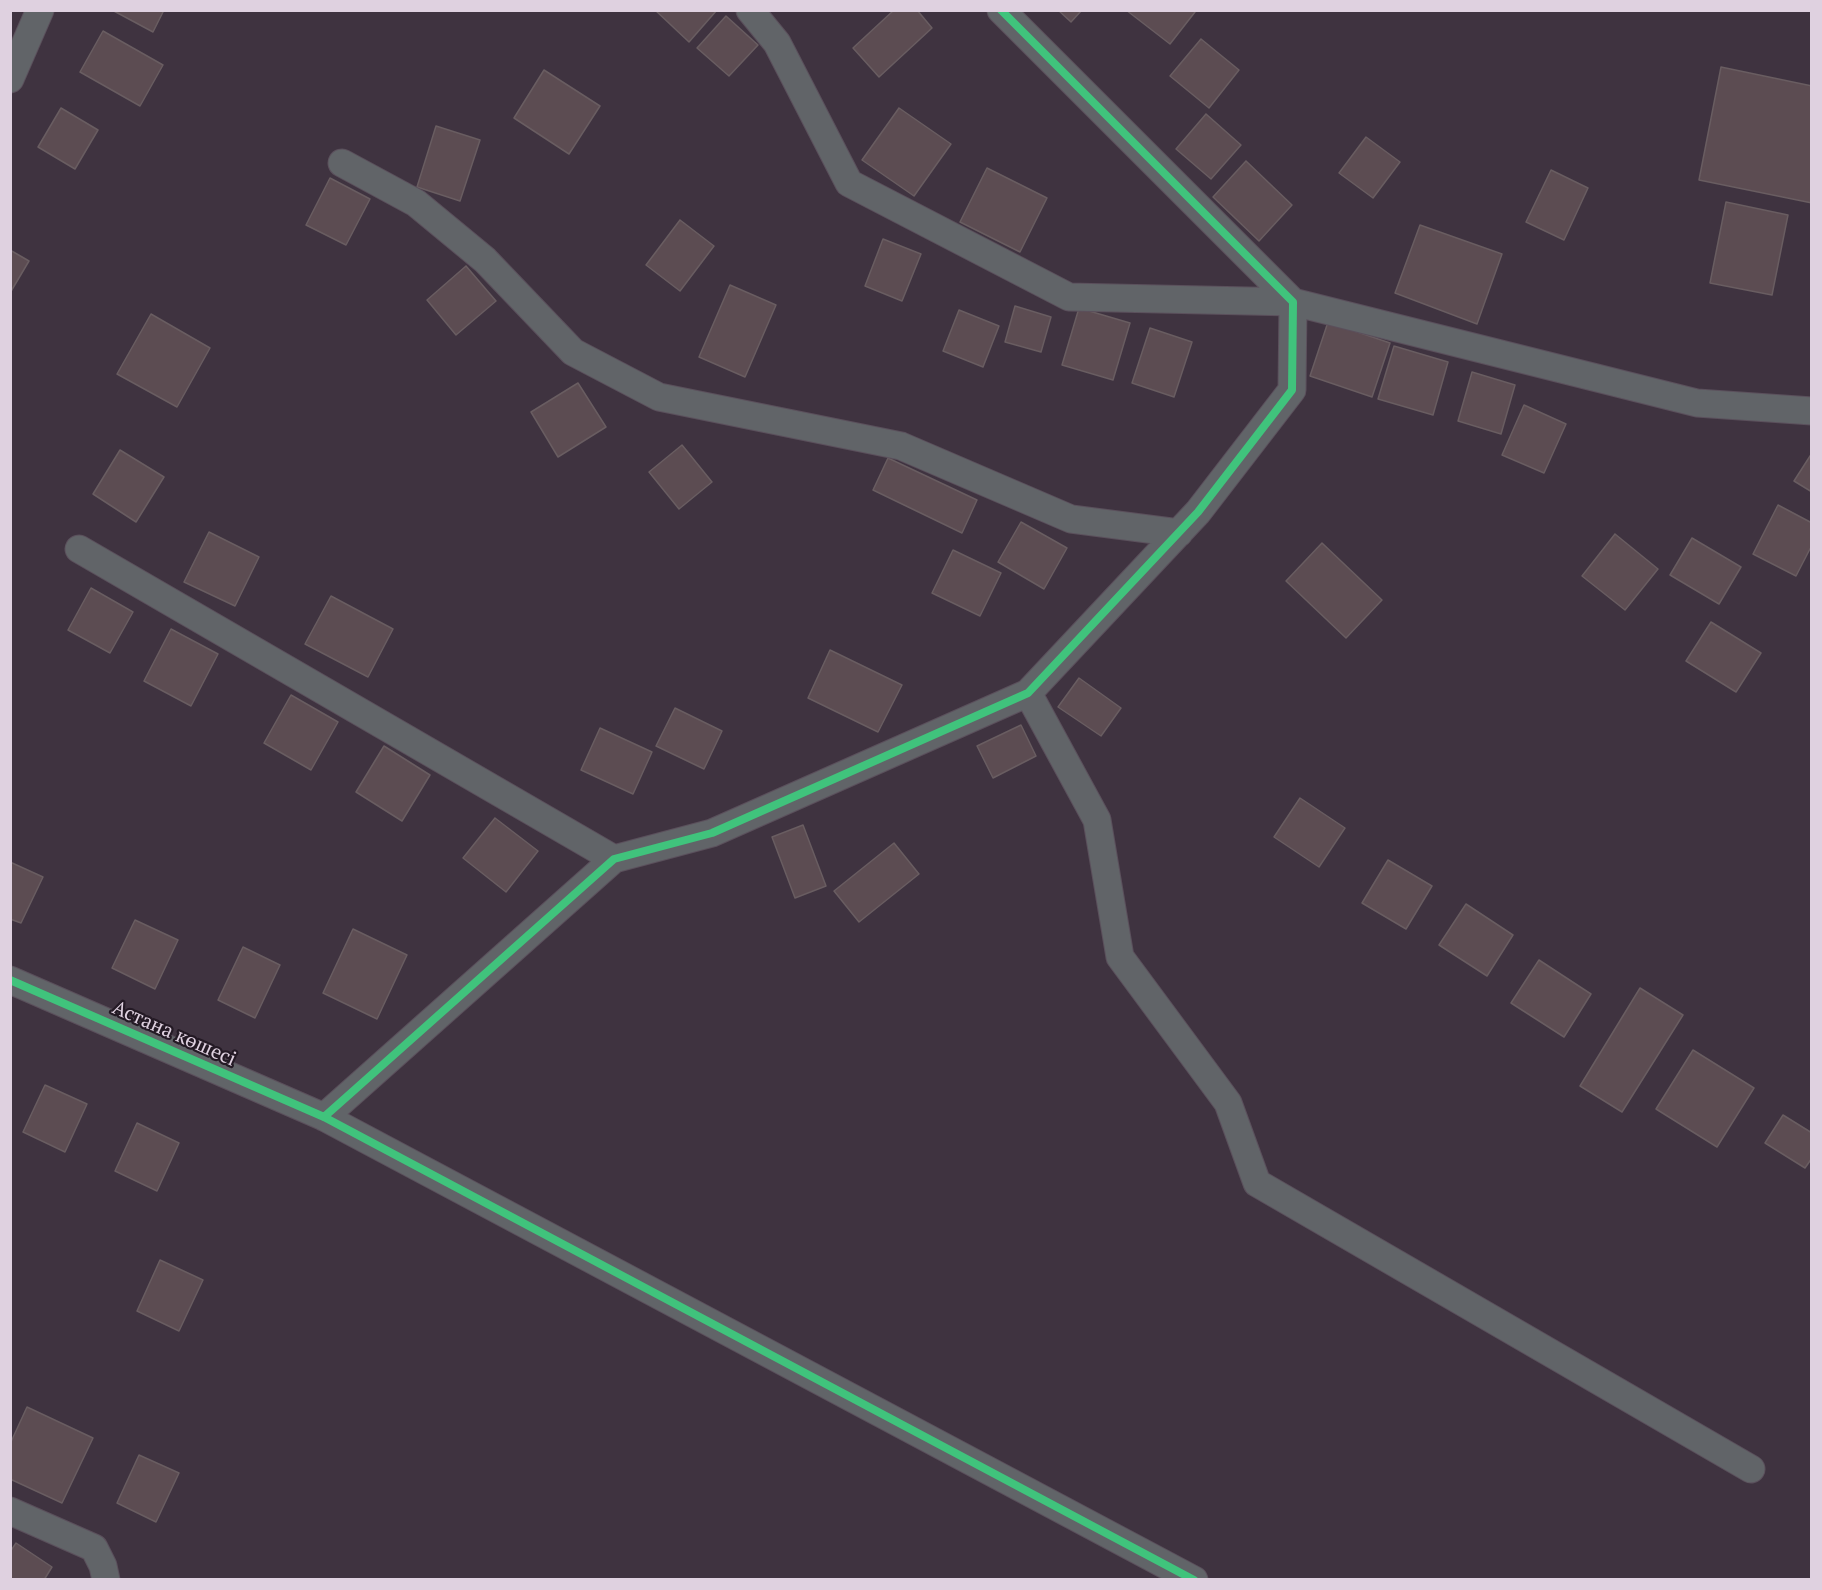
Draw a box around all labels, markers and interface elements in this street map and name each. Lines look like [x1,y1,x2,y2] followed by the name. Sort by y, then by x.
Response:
[108,996,240,1072] street label: Астана көшесі

